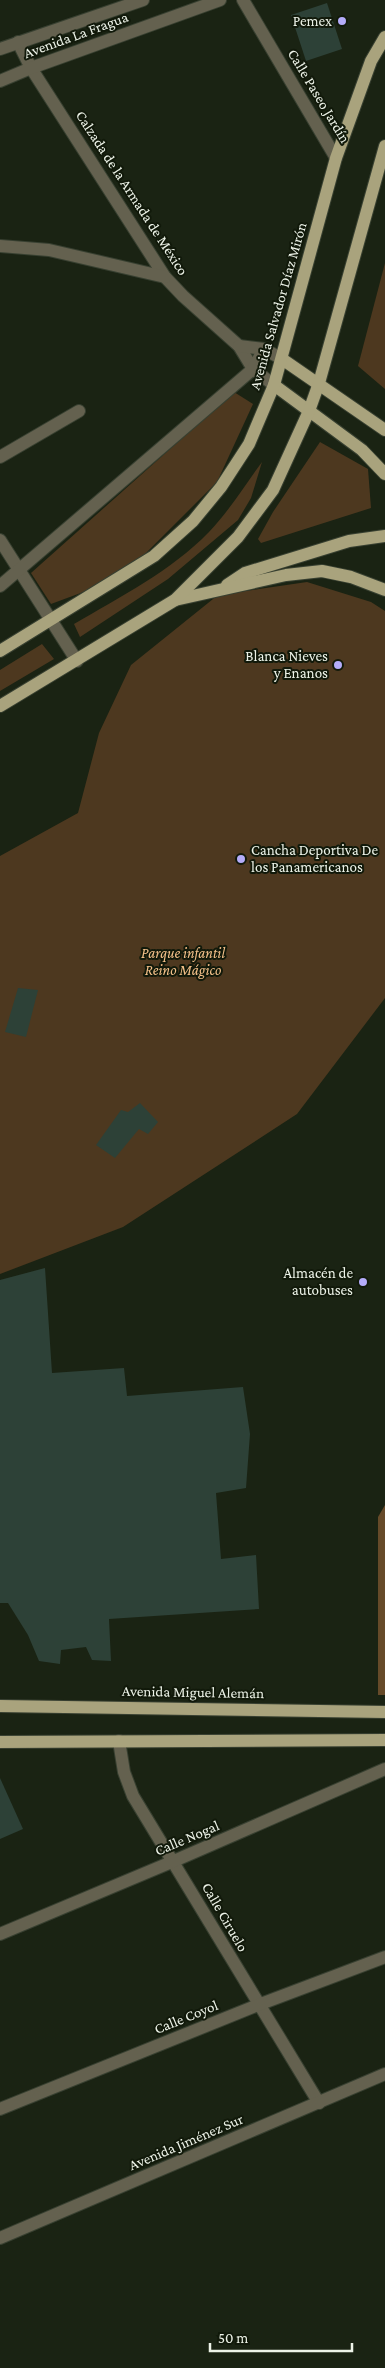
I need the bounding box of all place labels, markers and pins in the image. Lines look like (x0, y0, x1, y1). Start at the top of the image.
place label: Pemex (293, 13, 332, 29)
marker: Pemex (336, 15, 348, 27)
place label: Blanca Nieves y Enanos (245, 648, 328, 682)
marker: Blanca Nieves y Enanos (332, 659, 344, 671)
place label: Cancha Deportiva De los Panamericanos (251, 842, 378, 875)
marker: Cancha Deportiva De los Panamericanos (235, 853, 247, 865)
place label: Almacén de autobuses (283, 1265, 353, 1298)
marker: Almacén de autobuses (357, 1276, 369, 1288)

